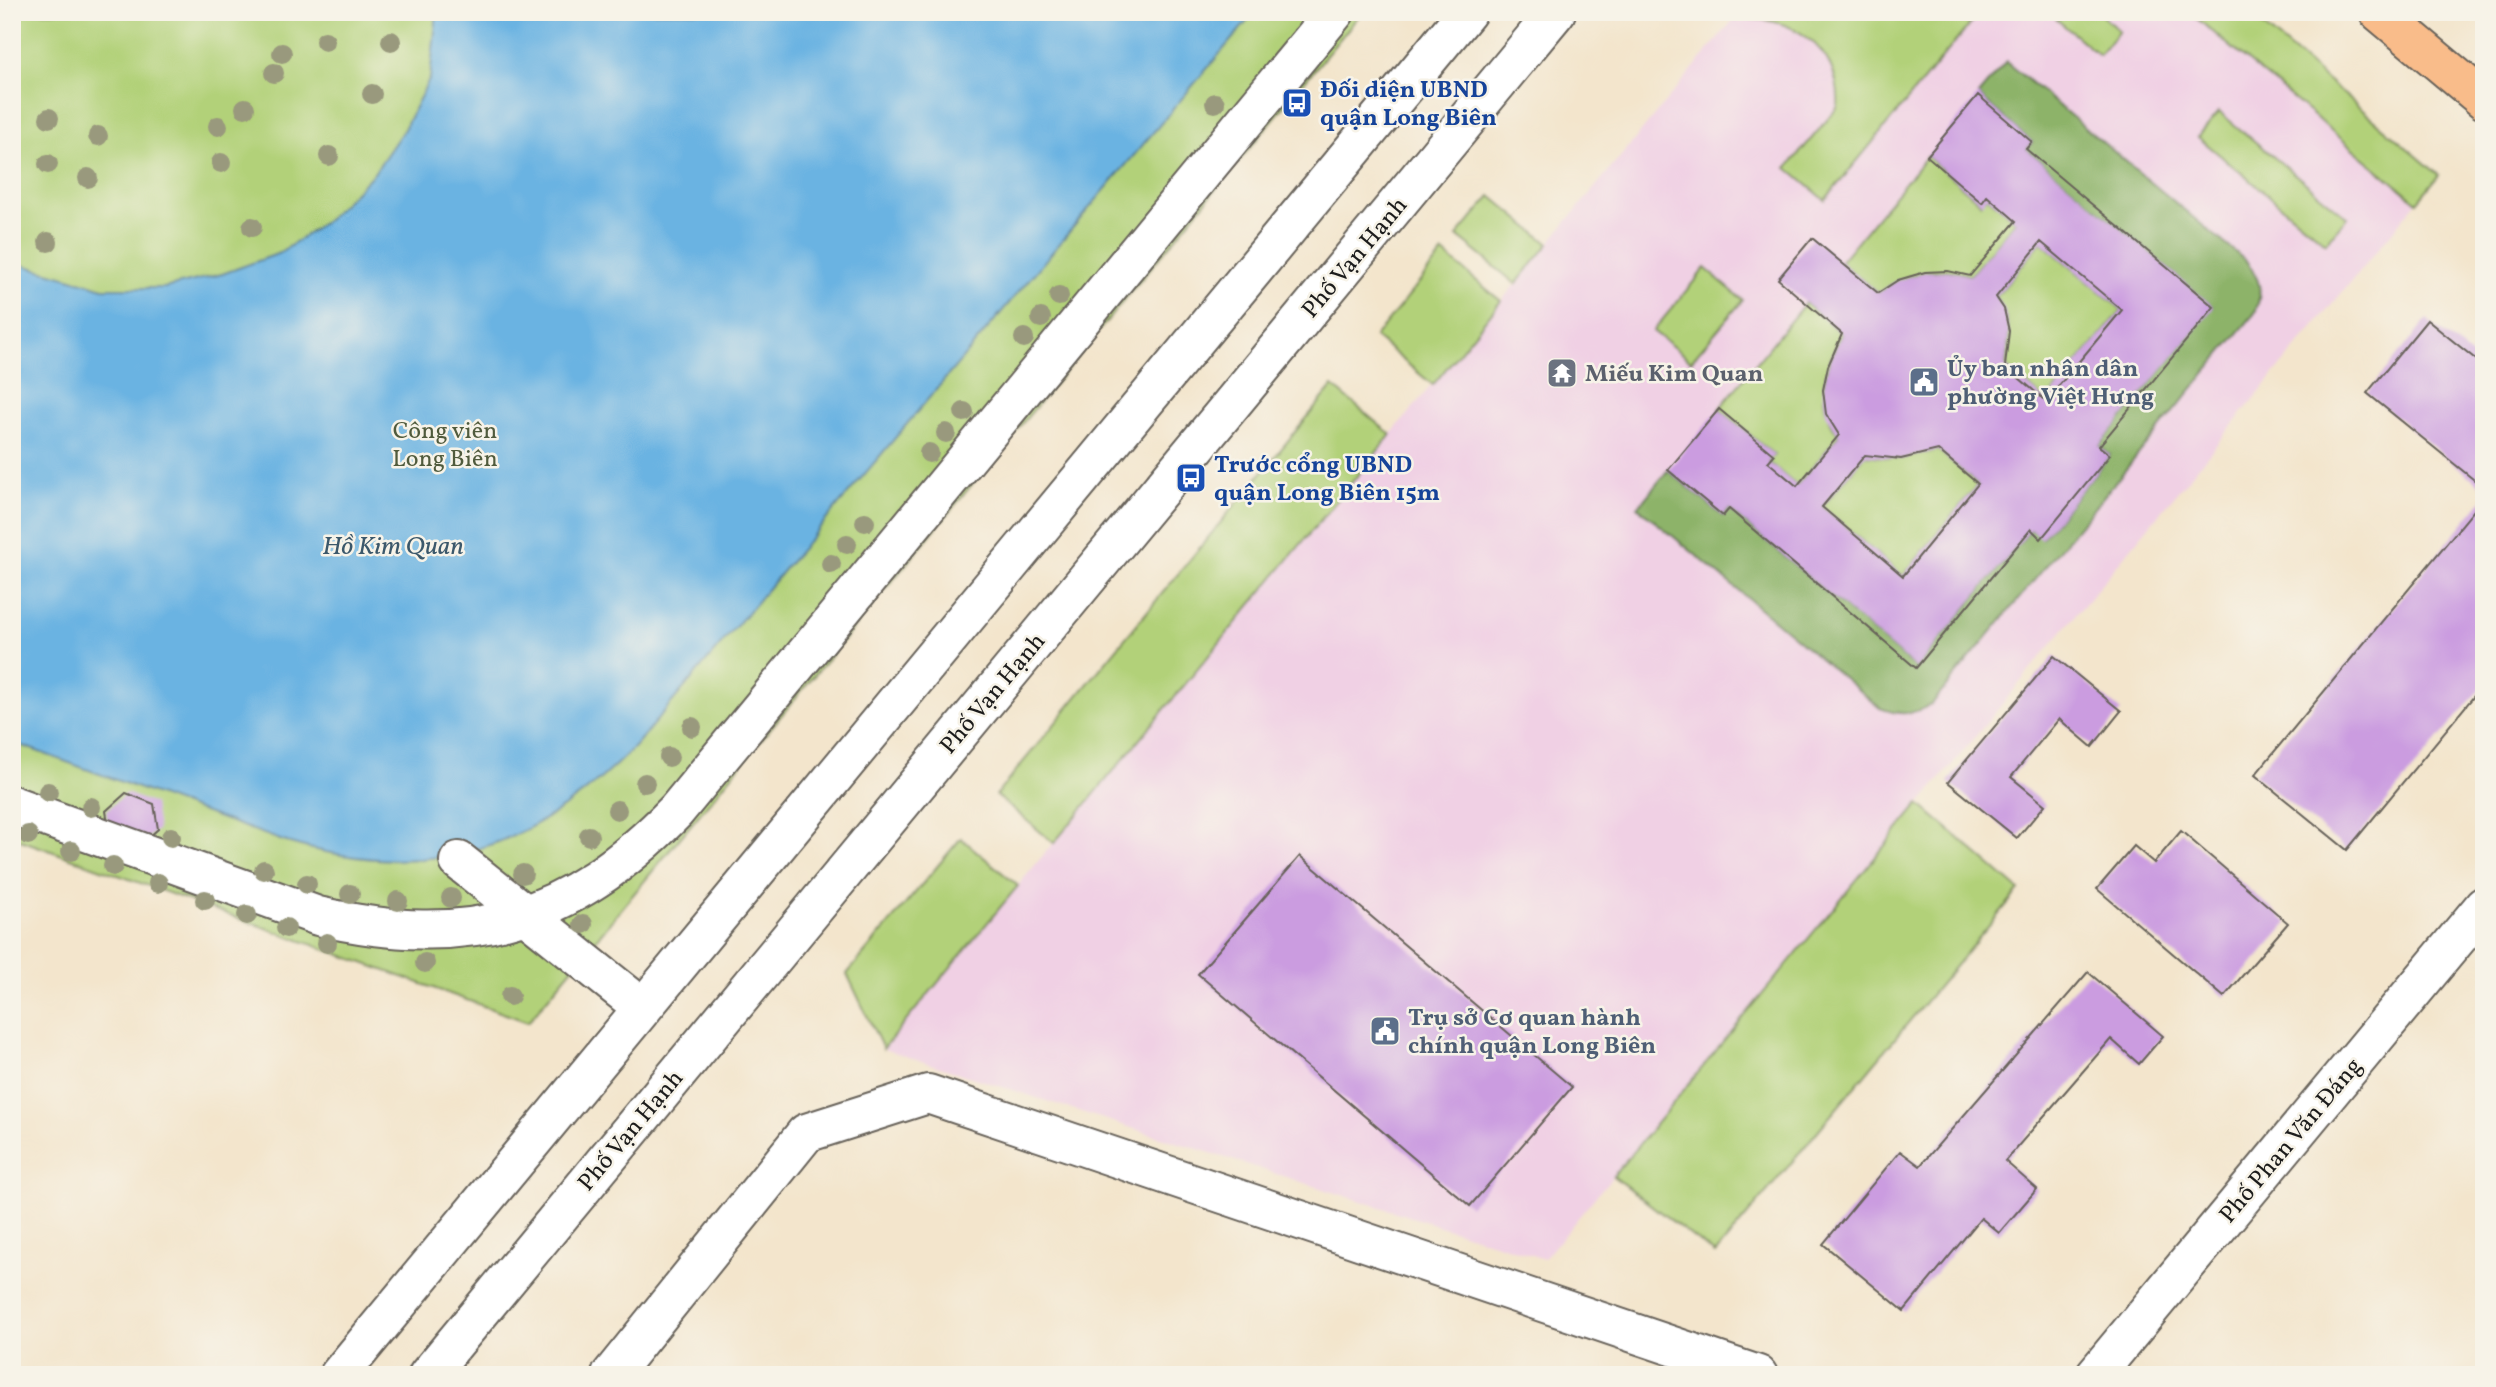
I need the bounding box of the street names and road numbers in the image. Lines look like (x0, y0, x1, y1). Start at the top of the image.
street label: Phố Vạn Hạnh (1295, 190, 1416, 326)
street label: Phố Vạn Hạnh (933, 626, 1054, 762)
street label: Phố Phan Văn Đáng (2212, 1051, 2371, 1231)
street label: Phố Vạn Hạnh (571, 1063, 692, 1199)

